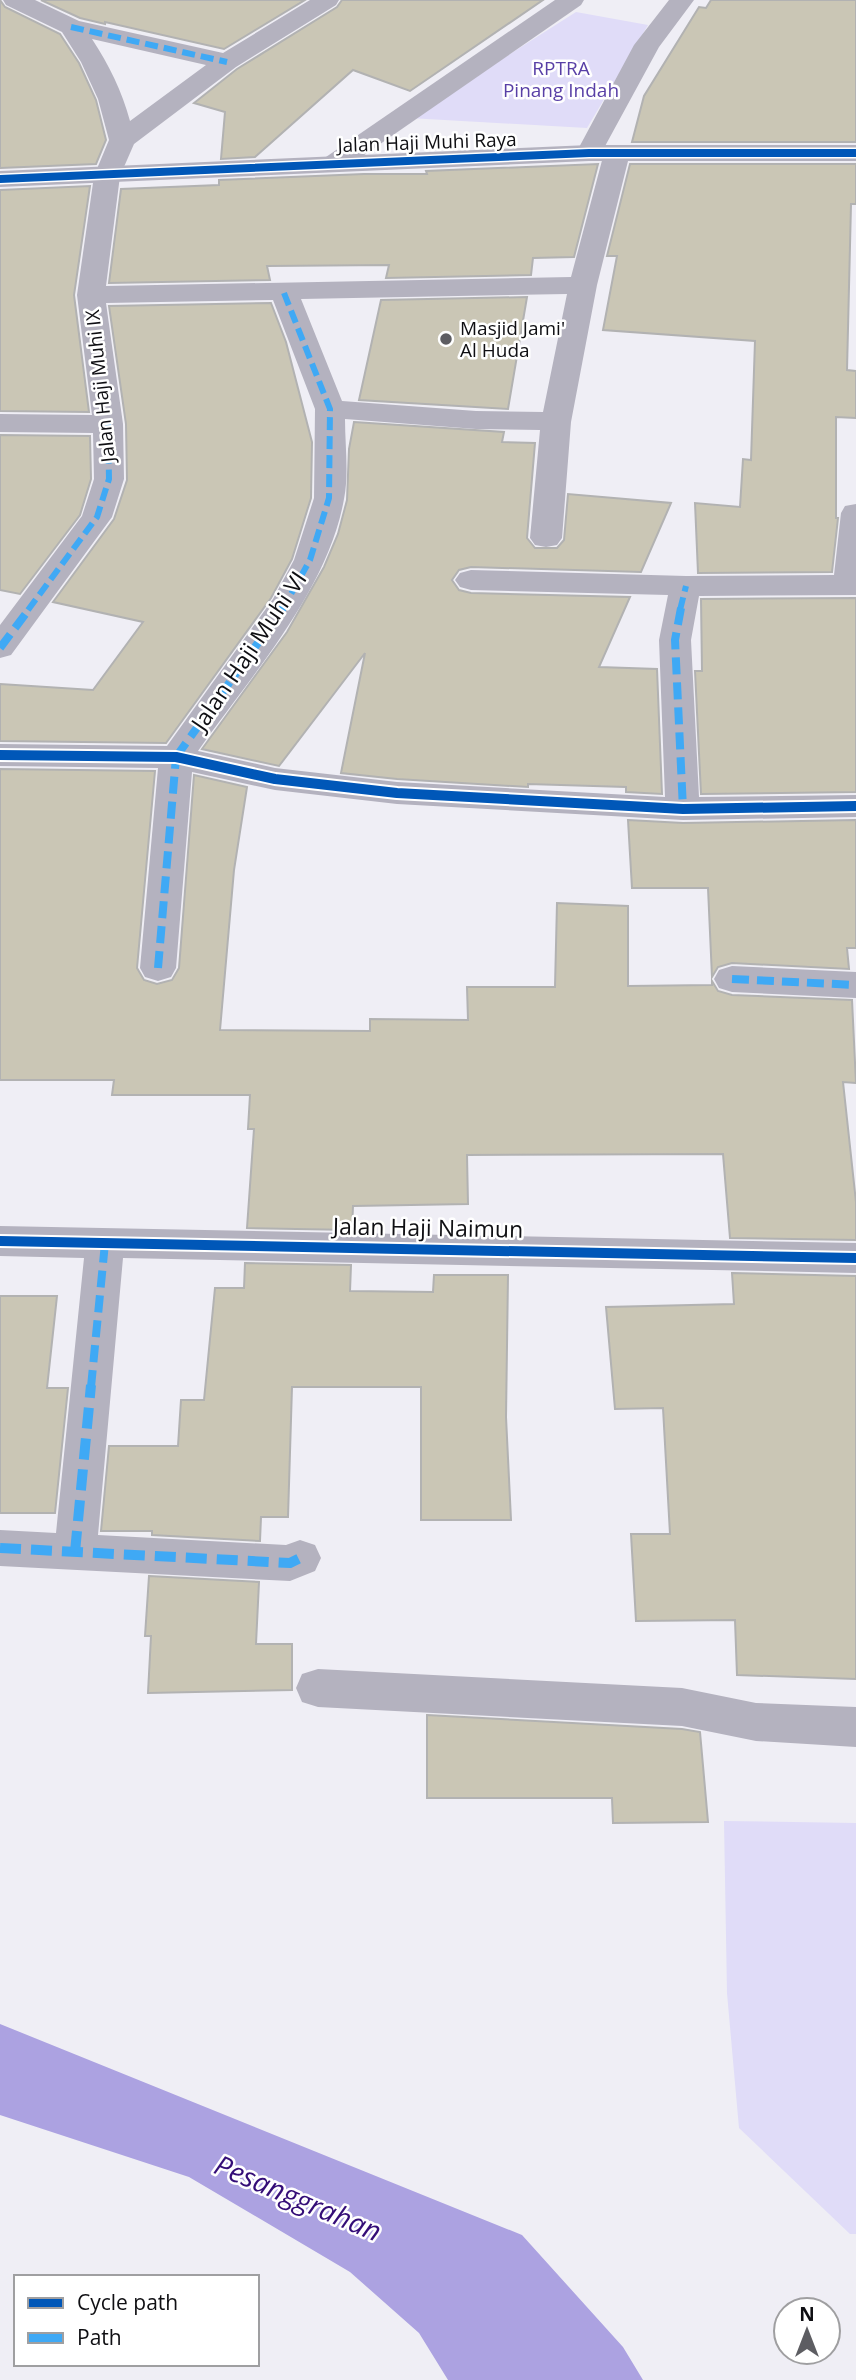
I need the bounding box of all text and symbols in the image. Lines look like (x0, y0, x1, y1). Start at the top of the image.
park label: RPTRA Pinang Indah (503, 55, 619, 103)
street label: Jalan Haji Muhi Raya (335, 126, 517, 158)
street label: Jalan Haji Muhi IX (79, 308, 121, 465)
place label: Masjid Jami' Al Huda (460, 315, 565, 363)
marker: Masjid Jami' Al Huda (438, 331, 454, 347)
street label: Jalan Haji Muhi VI (182, 564, 313, 738)
street label: Jalan Haji Naimun (331, 1209, 523, 1245)
water label: Pesanggrahan (209, 2145, 388, 2249)
legend (14, 2275, 259, 2366)
text: Cycle path (77, 2288, 178, 2316)
north arrow (772, 2296, 842, 2366)
text: N (799, 2301, 815, 2327)
text: Path (77, 2323, 122, 2351)

